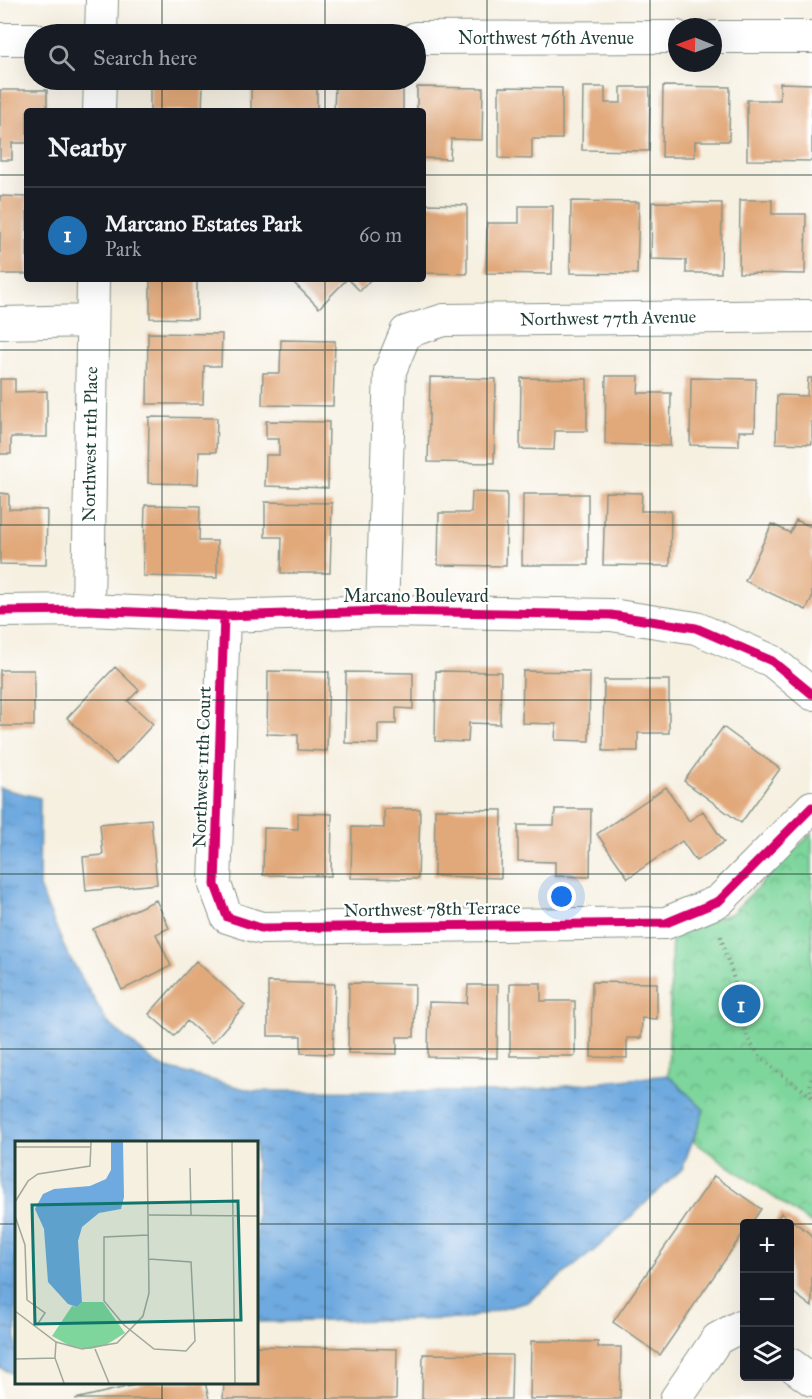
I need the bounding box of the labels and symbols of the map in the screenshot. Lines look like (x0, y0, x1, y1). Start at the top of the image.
north arrow (668, 18, 722, 72)
street label: Northwest 76th Avenue (458, 27, 634, 49)
street label: Northwest 77th Avenue (520, 305, 696, 331)
street label: Northwest 11th Place (78, 366, 102, 522)
street label: Marcano Boulevard (343, 585, 489, 607)
street label: Northwest 11th Court (188, 685, 216, 848)
your location (547, 882, 576, 911)
street label: Northwest 78th Terrace (343, 896, 521, 922)
pin: 1 (722, 982, 760, 1026)
inset map (15, 1141, 258, 1384)

